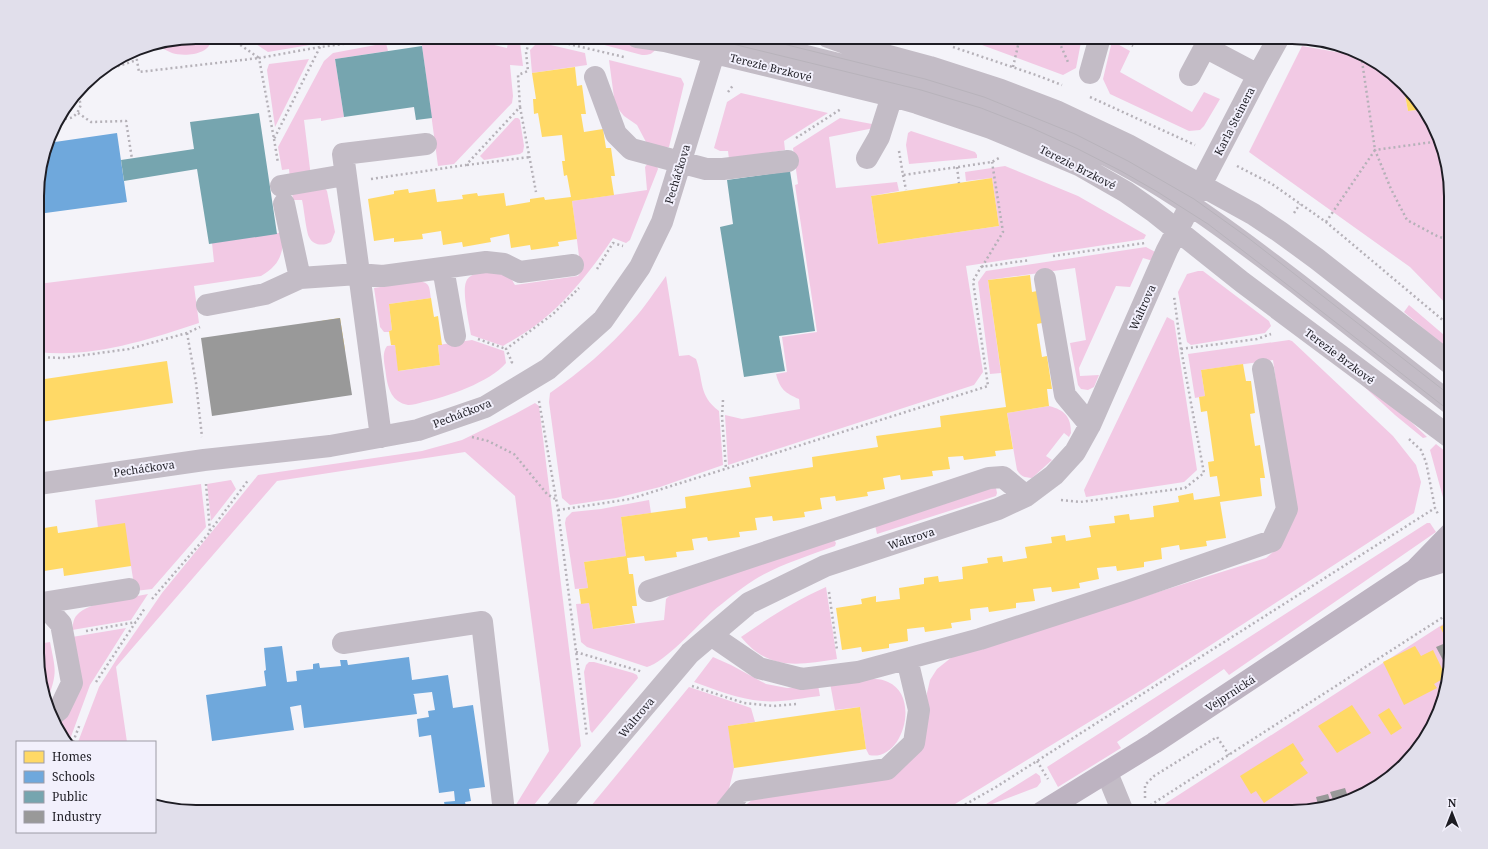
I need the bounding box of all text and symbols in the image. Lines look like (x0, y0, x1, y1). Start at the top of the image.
street label: Terezie Brzkové (729, 50, 814, 84)
street label: Karla Steinera (1210, 84, 1258, 158)
street label: Terezie Brzkové (1037, 141, 1119, 193)
street label: Pecháčkova (661, 142, 693, 206)
street label: Waltrova (1125, 282, 1159, 332)
street label: Terezie Brzkové (1302, 325, 1378, 387)
street label: Pecháčkova (431, 395, 493, 431)
street label: Pecháčkova (112, 456, 176, 480)
street label: Waltrova (886, 523, 936, 553)
street label: Vejprnická (1202, 671, 1258, 715)
street label: Waltrova (615, 694, 657, 740)
legend (16, 741, 156, 833)
text: Homes (52, 748, 92, 765)
text: Schools (52, 768, 95, 785)
text: Public (52, 788, 88, 805)
north arrow (1432, 793, 1472, 833)
text: N (1448, 795, 1457, 810)
text: Industry (52, 808, 101, 825)

